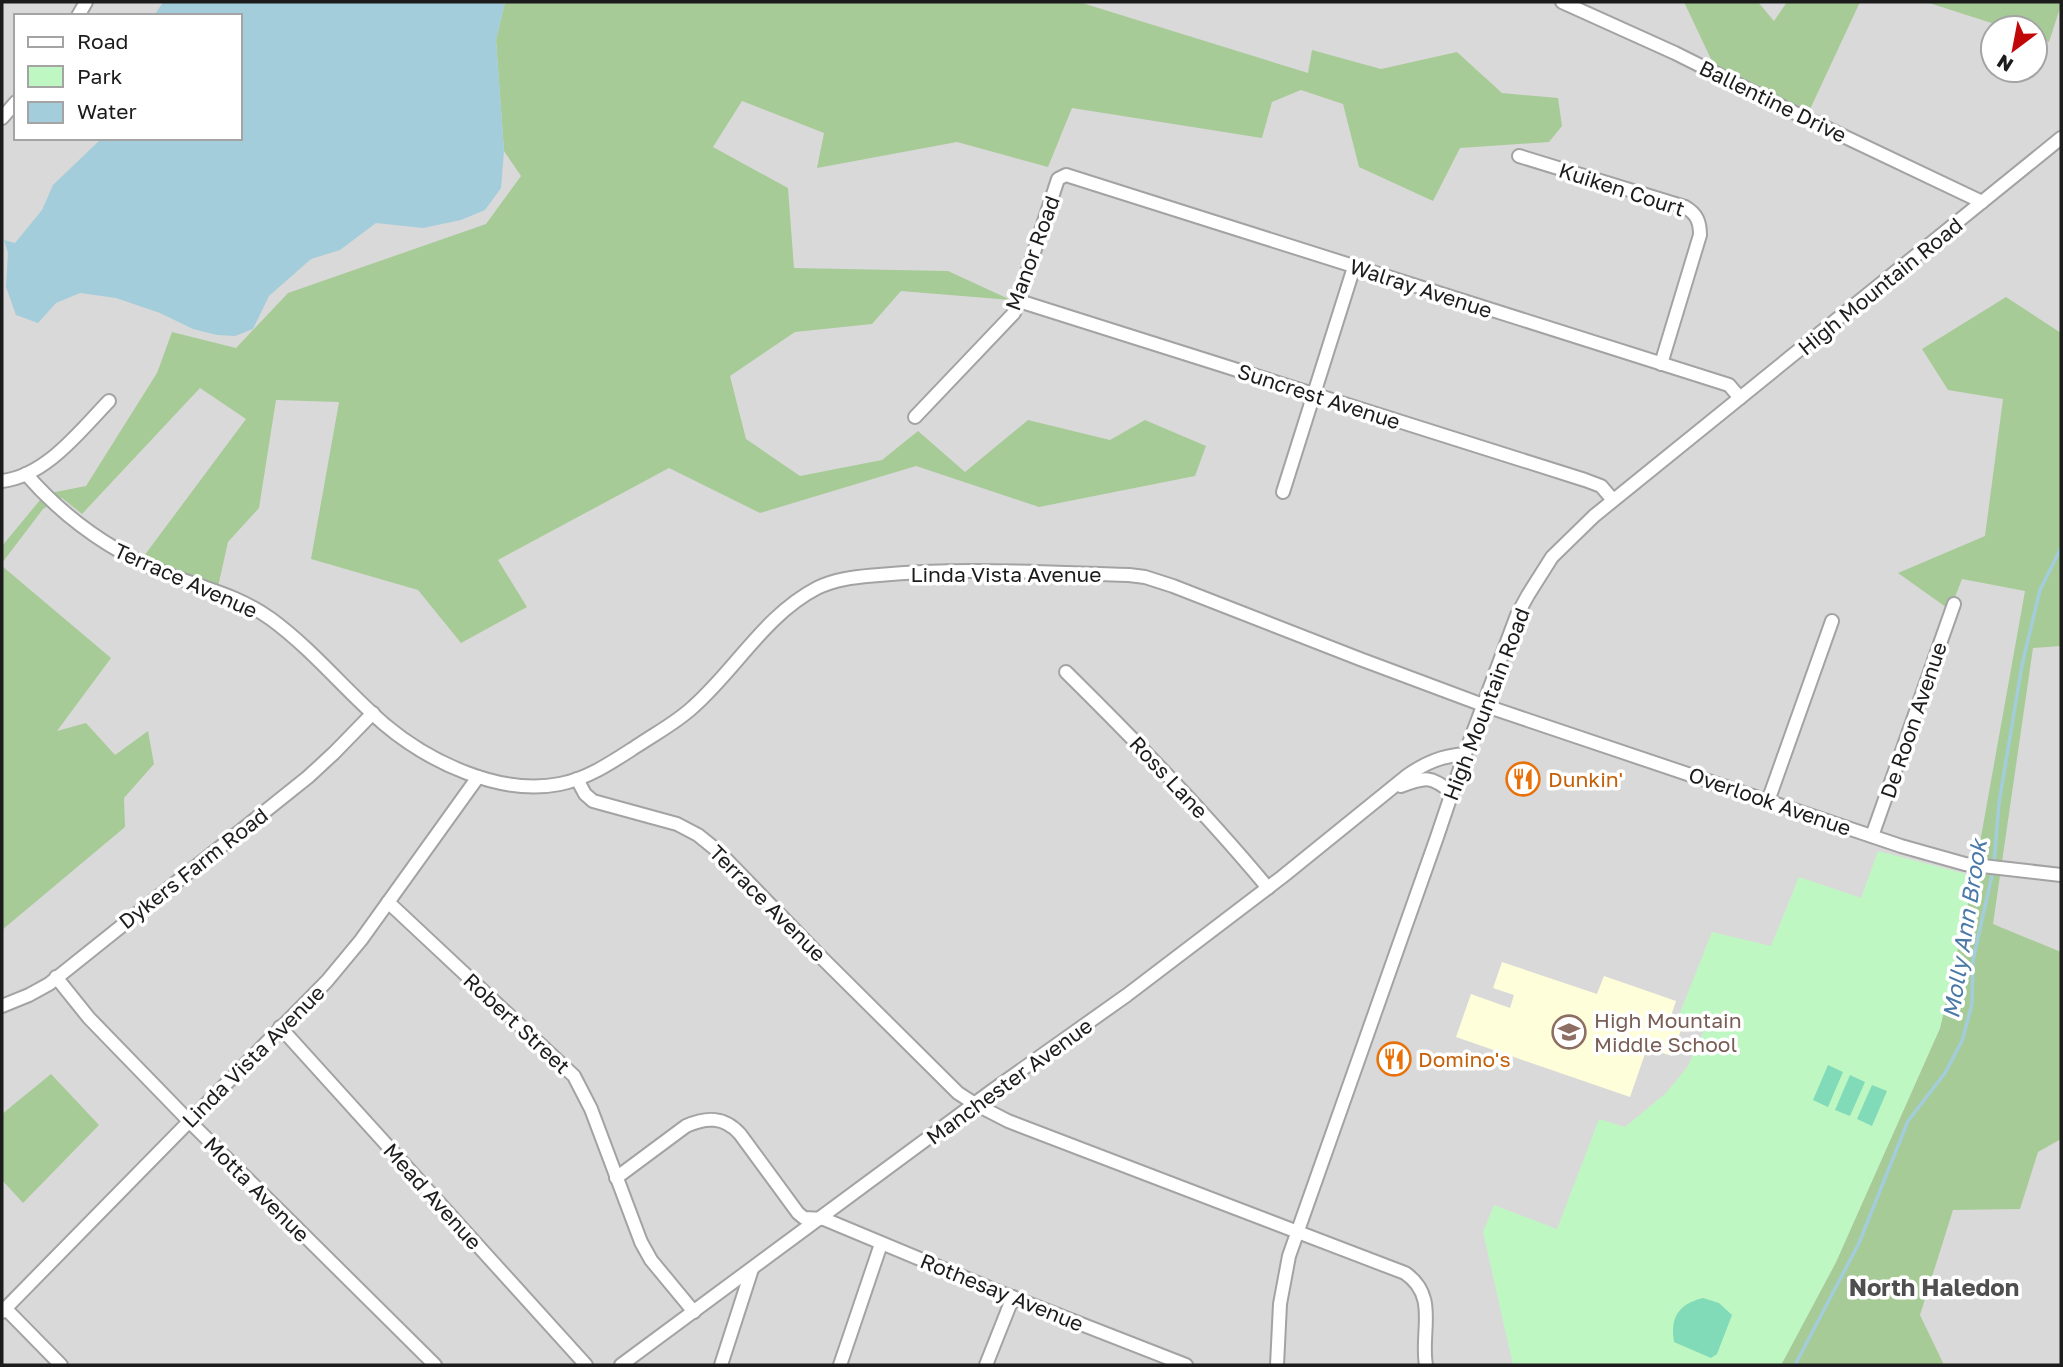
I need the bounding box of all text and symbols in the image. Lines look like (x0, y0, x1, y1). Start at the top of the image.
legend (14, 14, 242, 140)
north arrow (1979, 14, 2049, 84)
text: Road (77, 28, 128, 54)
text: N (1993, 50, 2017, 77)
street label: Ballentine Drive (1695, 54, 1851, 148)
text: Park (77, 63, 123, 89)
text: Water (77, 98, 137, 124)
street label: Kuiken Court (1556, 156, 1688, 222)
street label: Manor Road (999, 192, 1065, 314)
street label: High Mountain Road (1792, 212, 1968, 360)
street label: Walray Avenue (1346, 253, 1496, 323)
street label: Suncrest Avenue (1234, 357, 1404, 435)
street label: Terrace Avenue (110, 537, 262, 623)
street label: Linda Vista Avenue (910, 561, 1102, 587)
street label: High Mountain Road (1437, 604, 1535, 804)
street label: De Roon Avenue (1874, 638, 1952, 802)
street label: Ross Lane (1124, 730, 1214, 824)
restaurant icon: Dunkin' (1504, 760, 1542, 798)
street label: Overlook Avenue (1685, 761, 1855, 841)
place label: Dunkin' (1548, 766, 1623, 792)
street label: Dykers Farm Road (113, 802, 273, 934)
water label: Molly Ann Brook (1936, 836, 1992, 1020)
street label: Terrace Avenue (704, 839, 832, 967)
street label: Robert Street (458, 967, 576, 1079)
street label: Linda Vista Avenue (176, 979, 330, 1133)
place label: High Mountain Middle School (1594, 1007, 1742, 1057)
street label: Manchester Avenue (921, 1012, 1097, 1150)
school or university icon: High Mountain Middle School (1550, 1013, 1588, 1051)
restaurant icon: Domino's (1375, 1040, 1413, 1078)
place label: Domino's (1418, 1046, 1511, 1072)
street label: Motta Avenue (199, 1131, 315, 1247)
street label: Mead Avenue (378, 1137, 488, 1255)
street label: Rothesay Avenue (917, 1247, 1087, 1337)
district label: North Haledon (1849, 1272, 2019, 1301)

